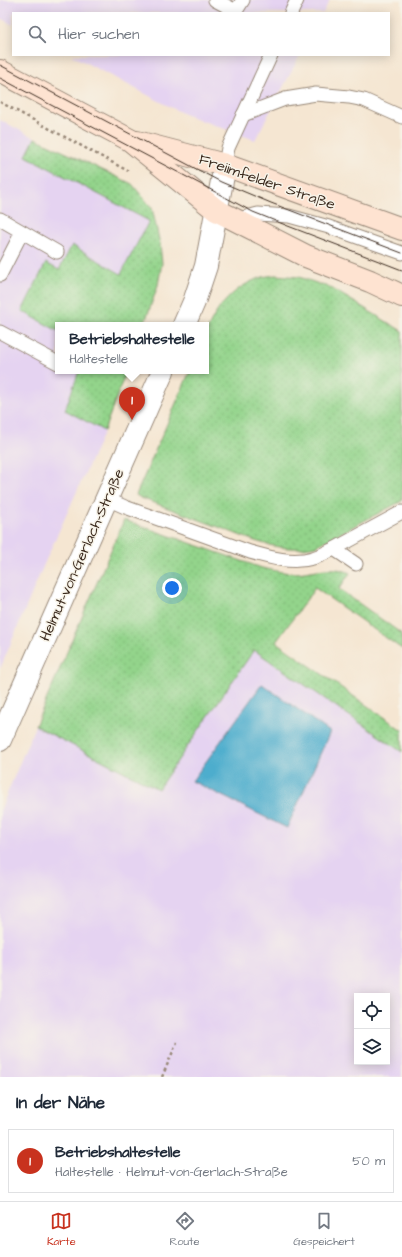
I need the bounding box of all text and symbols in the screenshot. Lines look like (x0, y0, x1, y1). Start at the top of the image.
search box (12, 12, 390, 56)
icon: search (26, 23, 48, 45)
text: Hier suchen (58, 24, 139, 45)
street label: Freiimfelder Straße (196, 149, 338, 215)
popup (55, 322, 209, 374)
text: Betriebshaltestelle (69, 329, 195, 350)
text: Haltestelle (69, 350, 128, 368)
pin: 1 (119, 387, 145, 420)
street label: Helmut-von-Gerlach-Straße (34, 465, 130, 645)
your location (162, 578, 182, 598)
map controls (354, 993, 390, 1065)
button: locate (354, 993, 390, 1029)
button: layers (354, 1029, 390, 1065)
text: In der Nähe (16, 1091, 105, 1115)
text: Betriebshaltestelle (55, 1142, 181, 1163)
text: 1 (29, 1152, 31, 1170)
text: 50 m (352, 1152, 385, 1170)
text: Haltestelle · Helmut-von-Gerlach-Straße (55, 1163, 288, 1181)
tab: Karte (47, 1210, 76, 1249)
tab: Route (170, 1210, 200, 1249)
tab: Gespeichert (293, 1210, 355, 1249)

